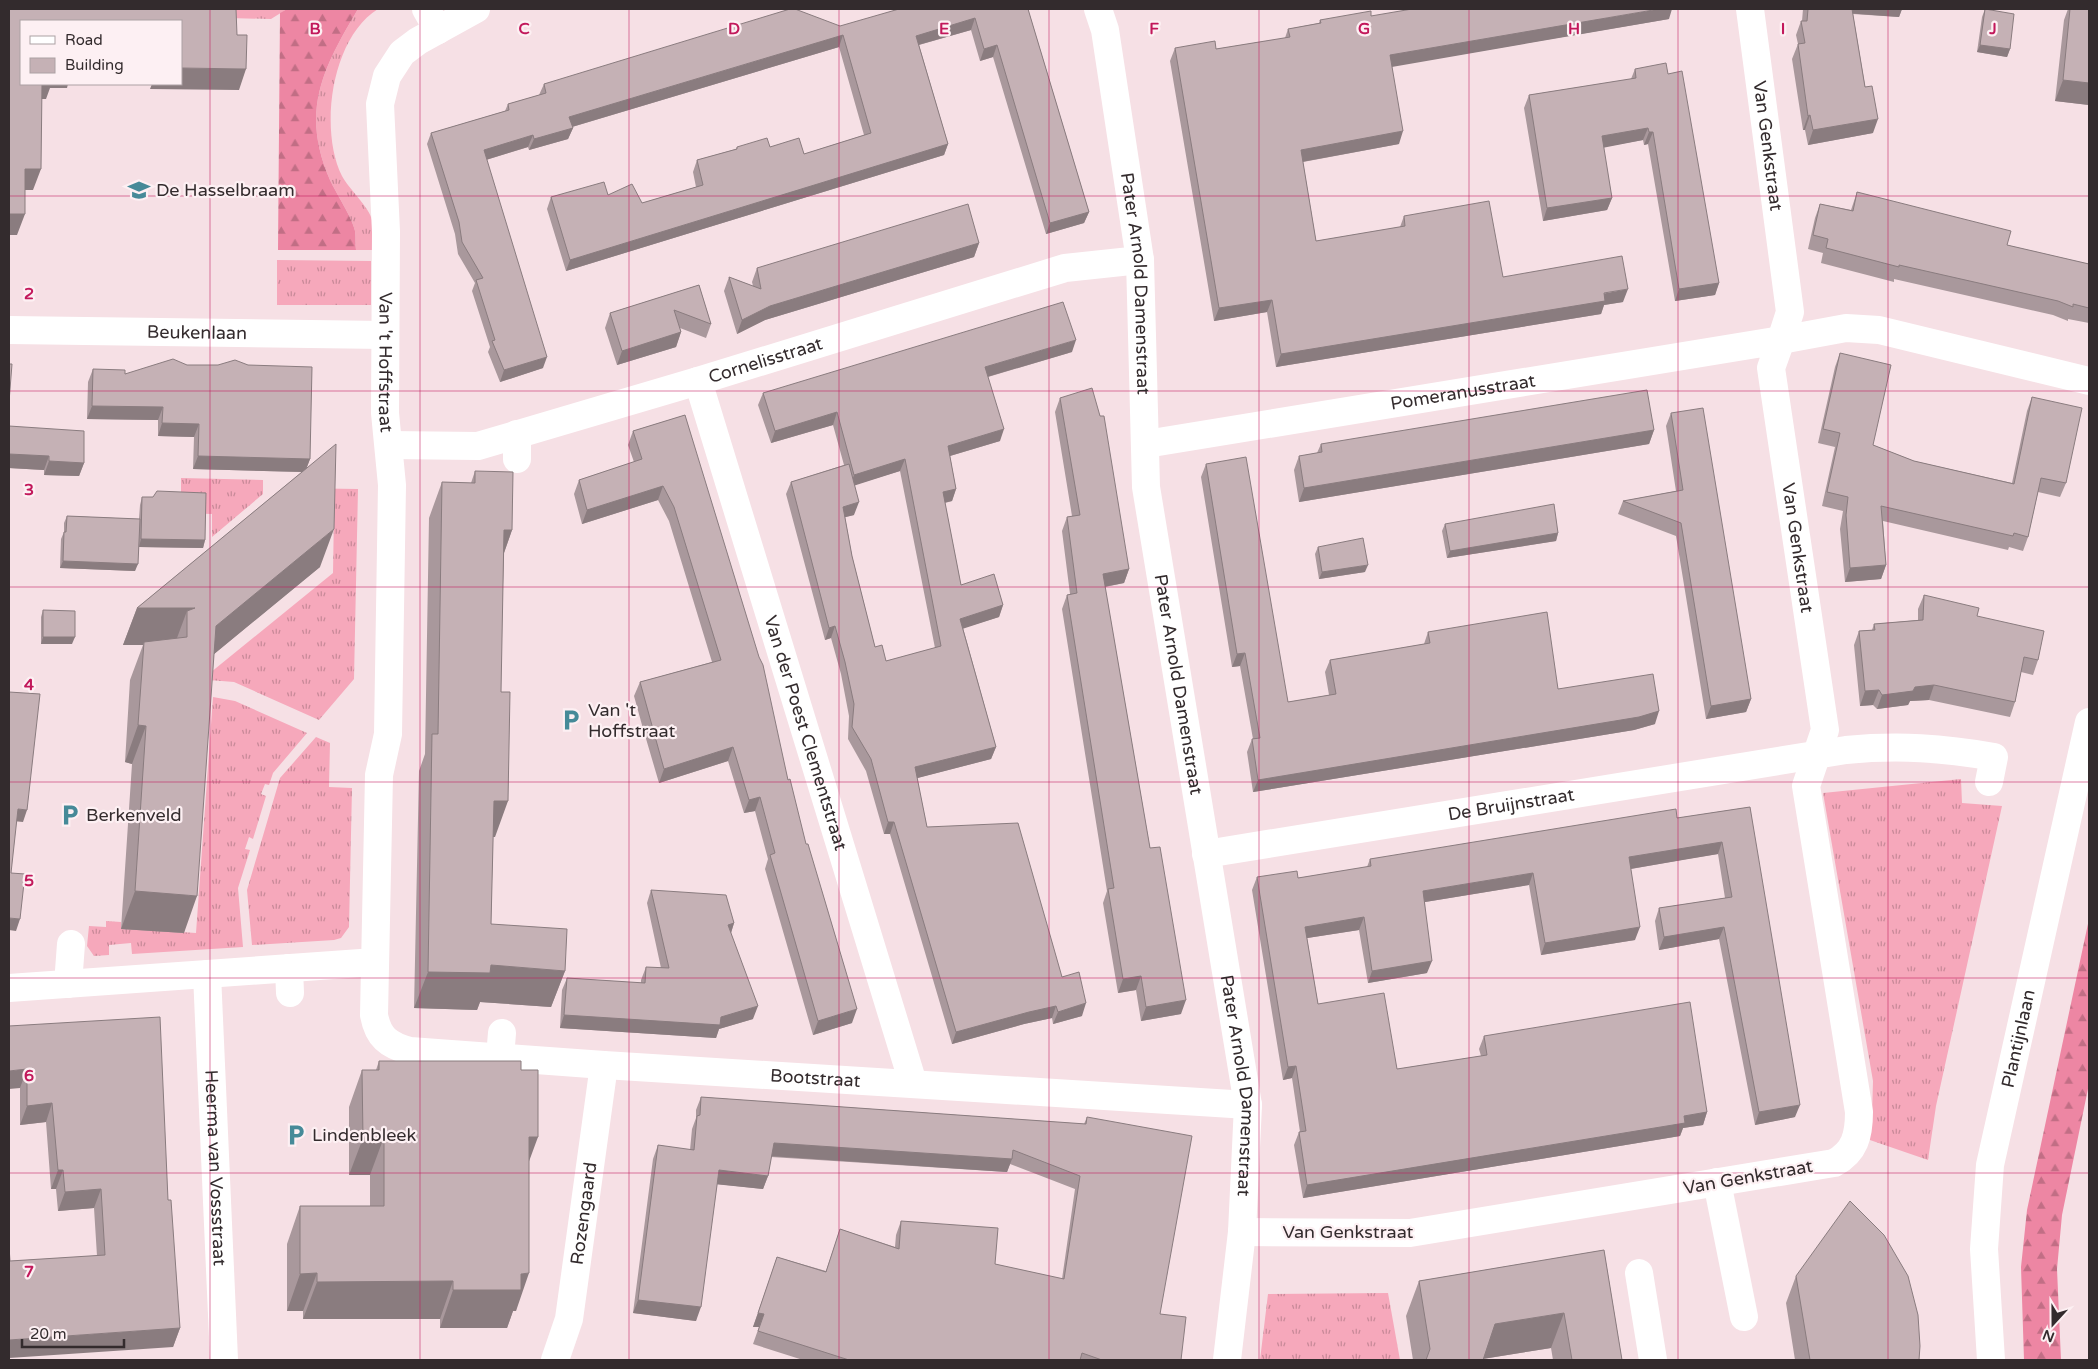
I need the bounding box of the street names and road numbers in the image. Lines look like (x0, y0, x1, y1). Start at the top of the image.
street label: Van Genkstraat (1749, 79, 1788, 212)
street label: Pater Arnold Damenstraat (1116, 171, 1155, 395)
street label: Van 't Hoffstraat (374, 292, 398, 434)
street label: Beukenlaan (147, 321, 247, 344)
street label: Cornelisstraat (706, 332, 825, 388)
street label: Pomeranusstraat (1389, 369, 1537, 415)
street label: Van Genkstraat (1777, 481, 1818, 614)
street label: Pater Arnold Damenstraat (1150, 573, 1208, 796)
street label: Van der Poest Clementstraat (759, 613, 852, 853)
street label: De Bruijnstraat (1446, 783, 1576, 826)
street label: Pater Arnold Damenstraat (1216, 973, 1260, 1197)
street label: Plantijnlaan (1997, 987, 2040, 1090)
street label: Bootstraat (769, 1064, 861, 1092)
street label: Heerma van Vossstraat (200, 1069, 231, 1266)
street label: Van Genkstraat (1682, 1155, 1815, 1199)
street label: Rozengaard (566, 1161, 602, 1266)
street label: Van Genkstraat (1283, 1221, 1414, 1243)

